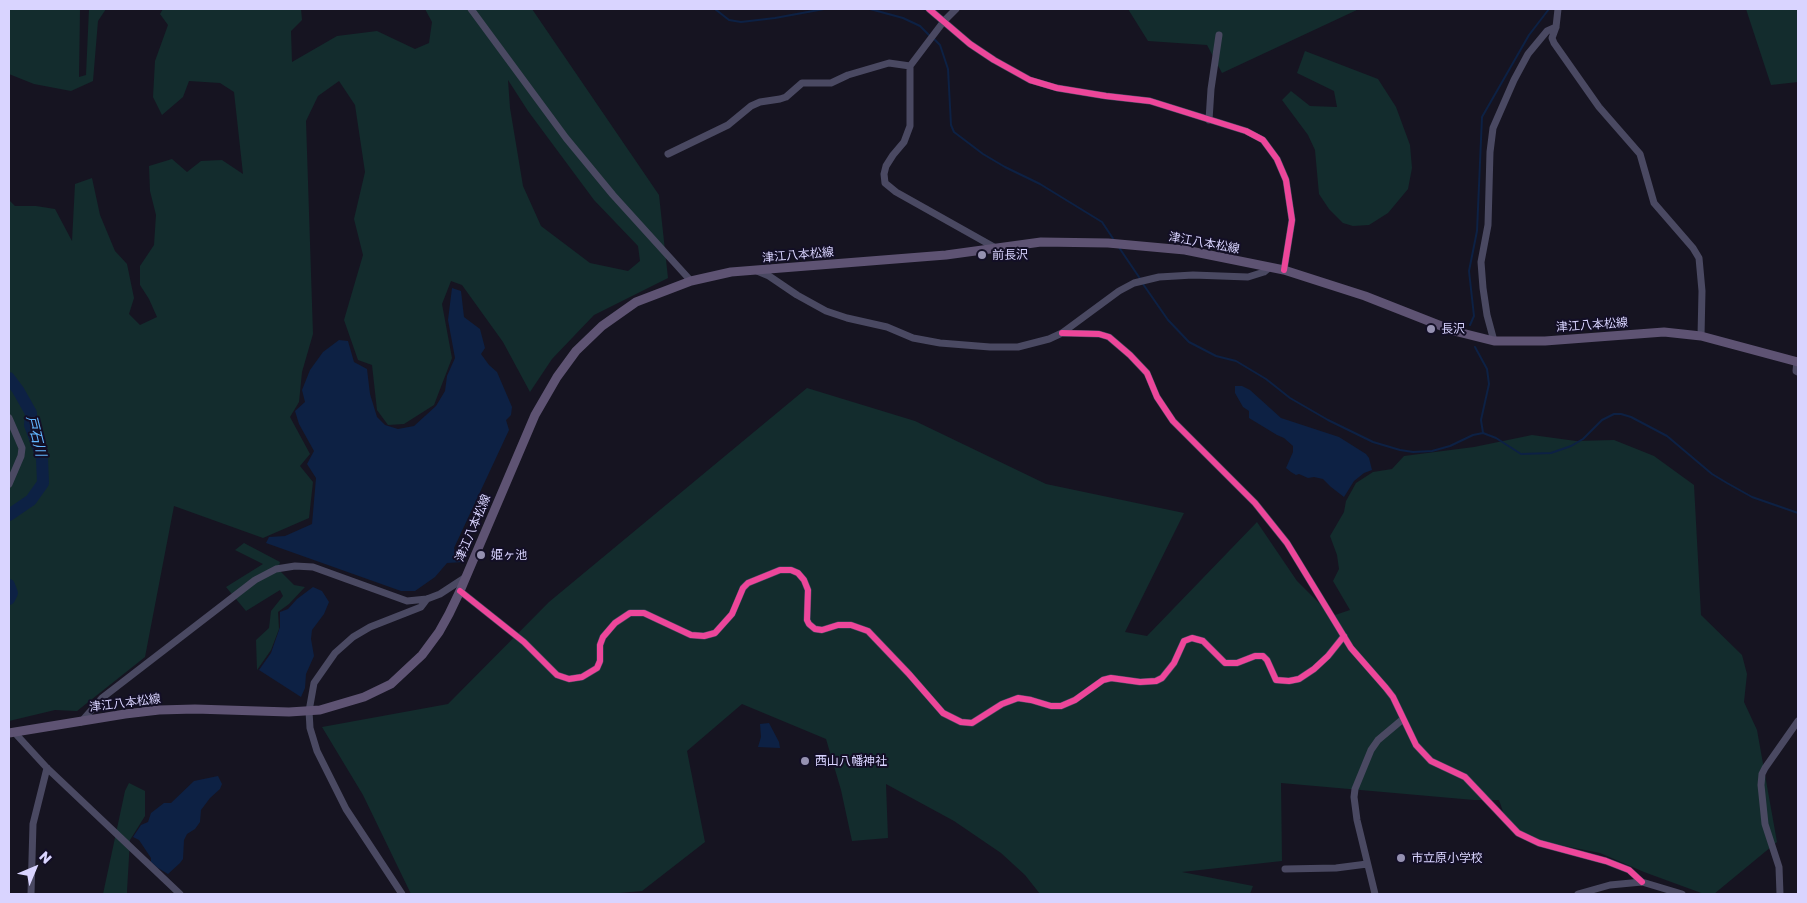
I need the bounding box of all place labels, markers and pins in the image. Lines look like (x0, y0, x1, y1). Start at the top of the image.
place label: 前長沢 (992, 248, 1028, 262)
marker: 前長沢 (976, 249, 988, 261)
place label: 長沢 (1441, 322, 1465, 336)
marker: 長沢 (1425, 323, 1437, 335)
place label: 姫ヶ池 (491, 548, 527, 562)
marker: 姫ヶ池 (475, 549, 487, 561)
place label: 西山八幡神社 (815, 754, 887, 768)
marker: 西山八幡神社 (799, 755, 811, 767)
place label: 市立原小学校 (1411, 851, 1483, 865)
marker: 市立原小学校 (1395, 852, 1407, 864)

